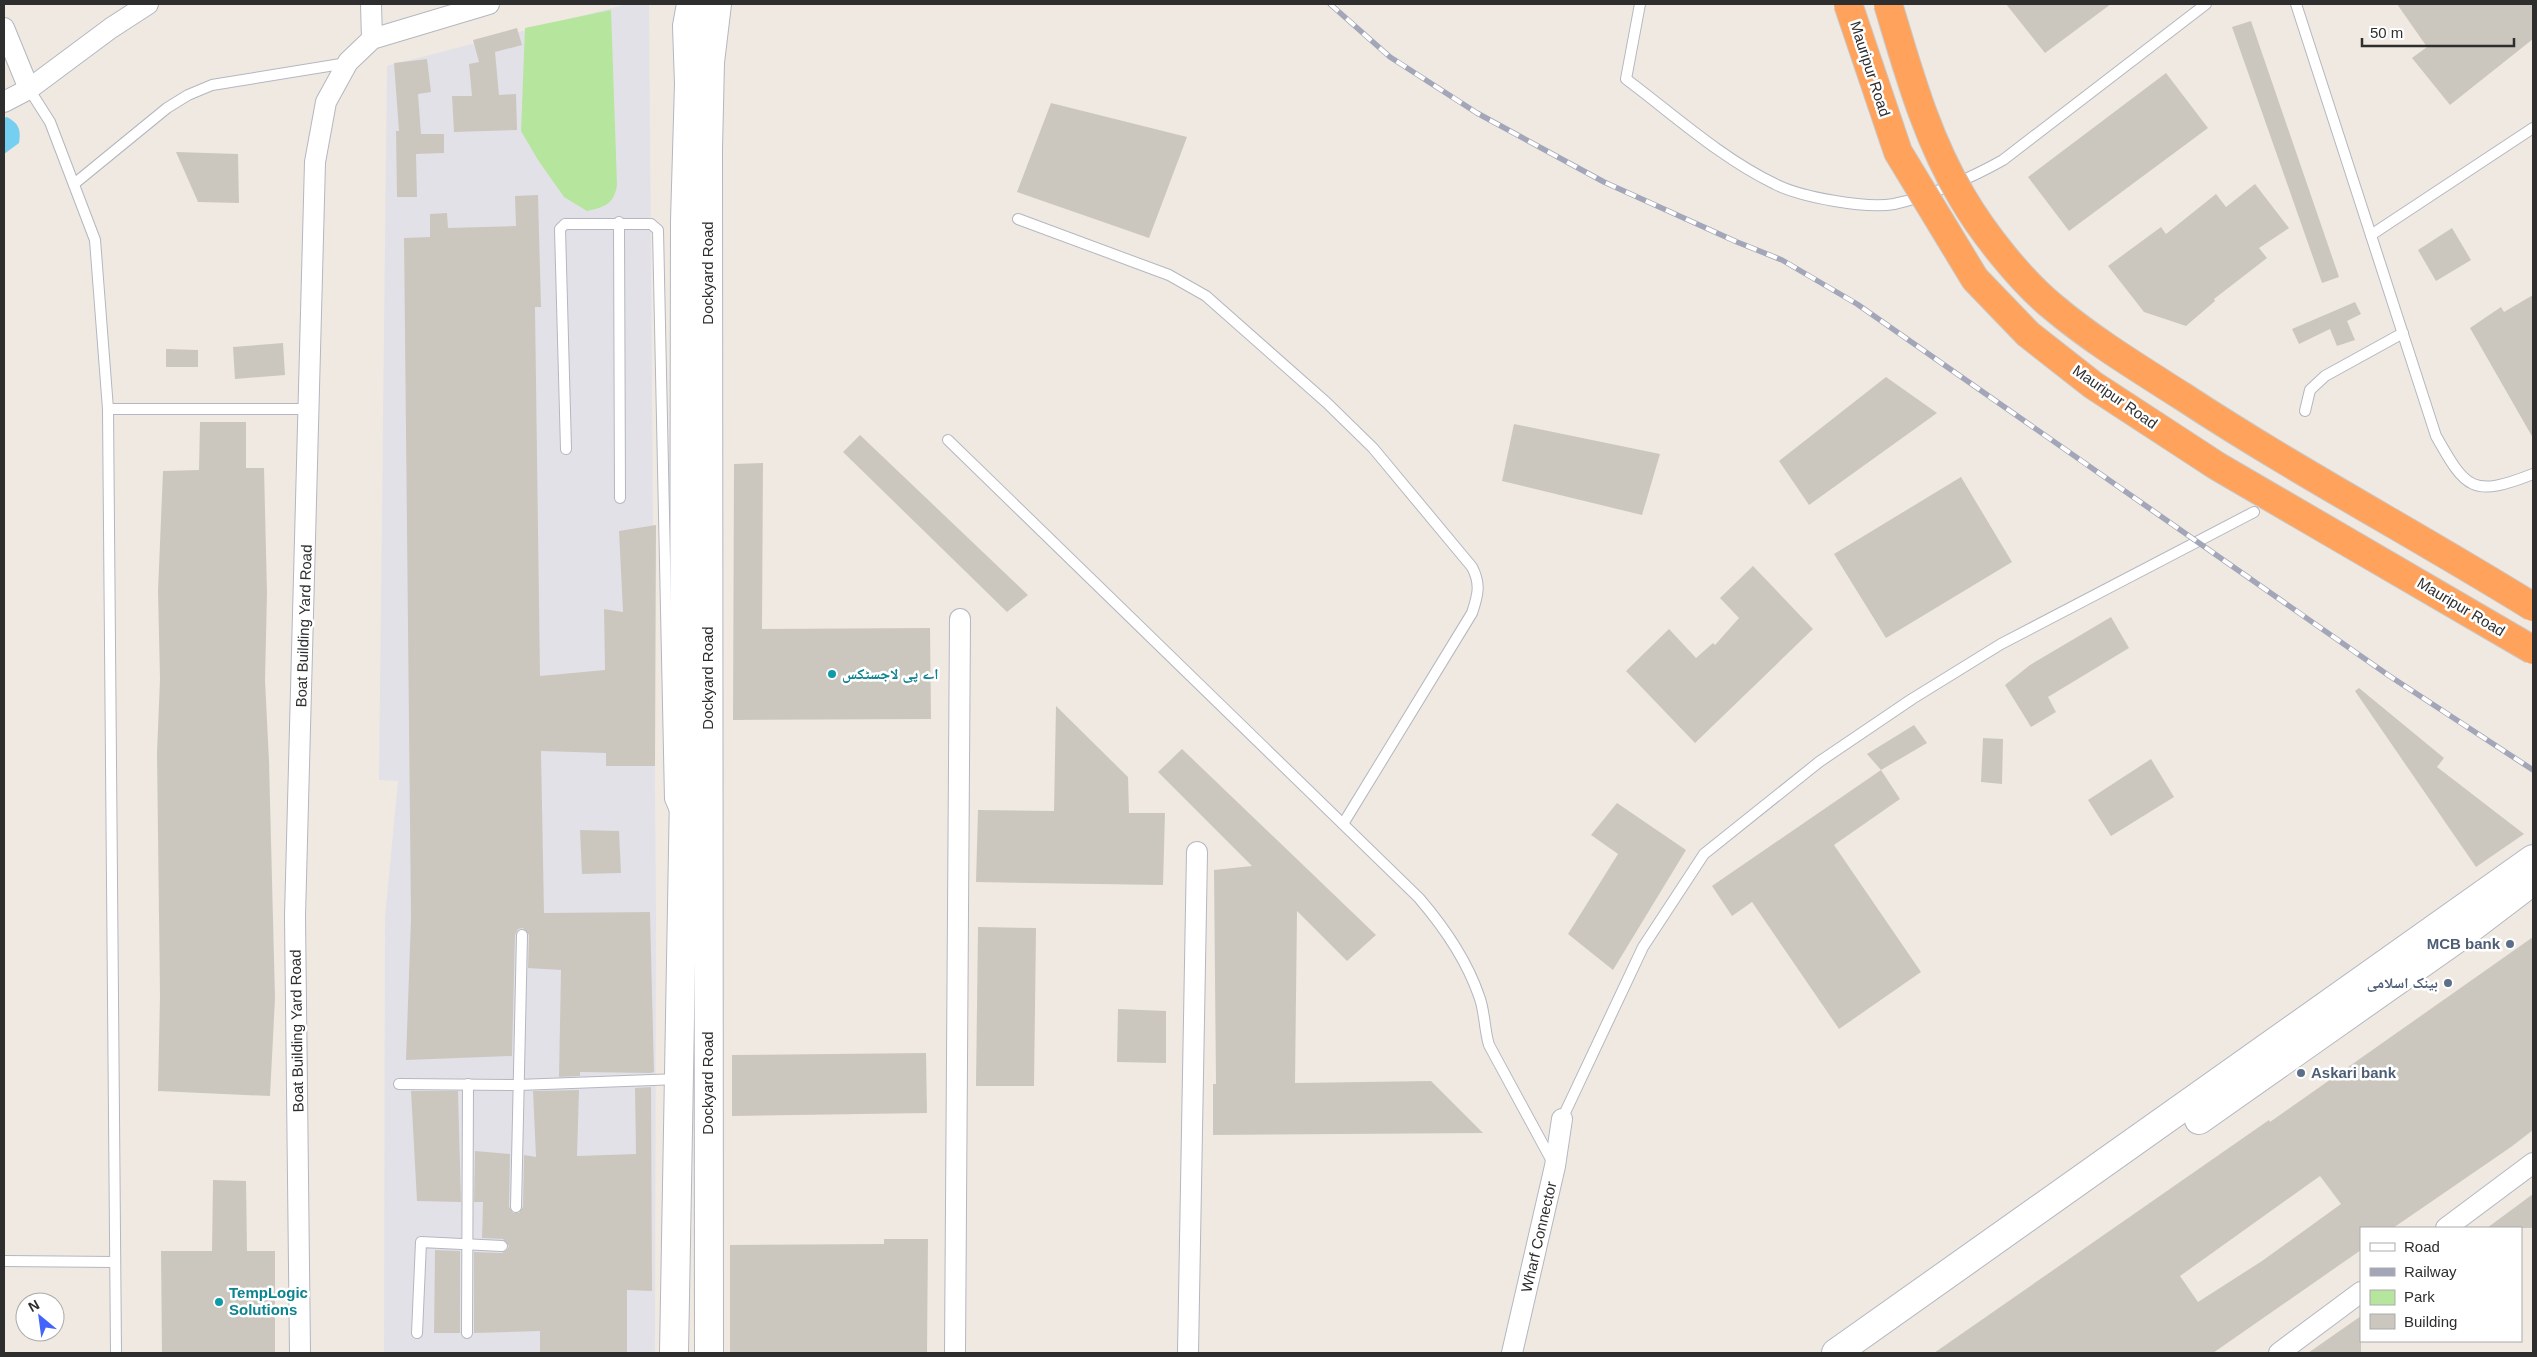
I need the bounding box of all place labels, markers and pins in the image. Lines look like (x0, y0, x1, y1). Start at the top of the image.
place label: اے پی لاجسٹکس (842, 665, 939, 683)
marker: اے پی لاجسٹکس (826, 668, 838, 680)
place label: MCB bank (2427, 935, 2501, 952)
marker: MCB bank (2504, 938, 2516, 950)
place label: بینک اسلامی (2367, 974, 2438, 992)
marker: بینک اسلامی (2442, 977, 2454, 989)
place label: Askari bank (2311, 1064, 2397, 1081)
marker: Askari bank (2295, 1067, 2307, 1079)
place label: TempLogic Solutions (229, 1284, 308, 1318)
marker: TempLogic Solutions (213, 1296, 225, 1308)

